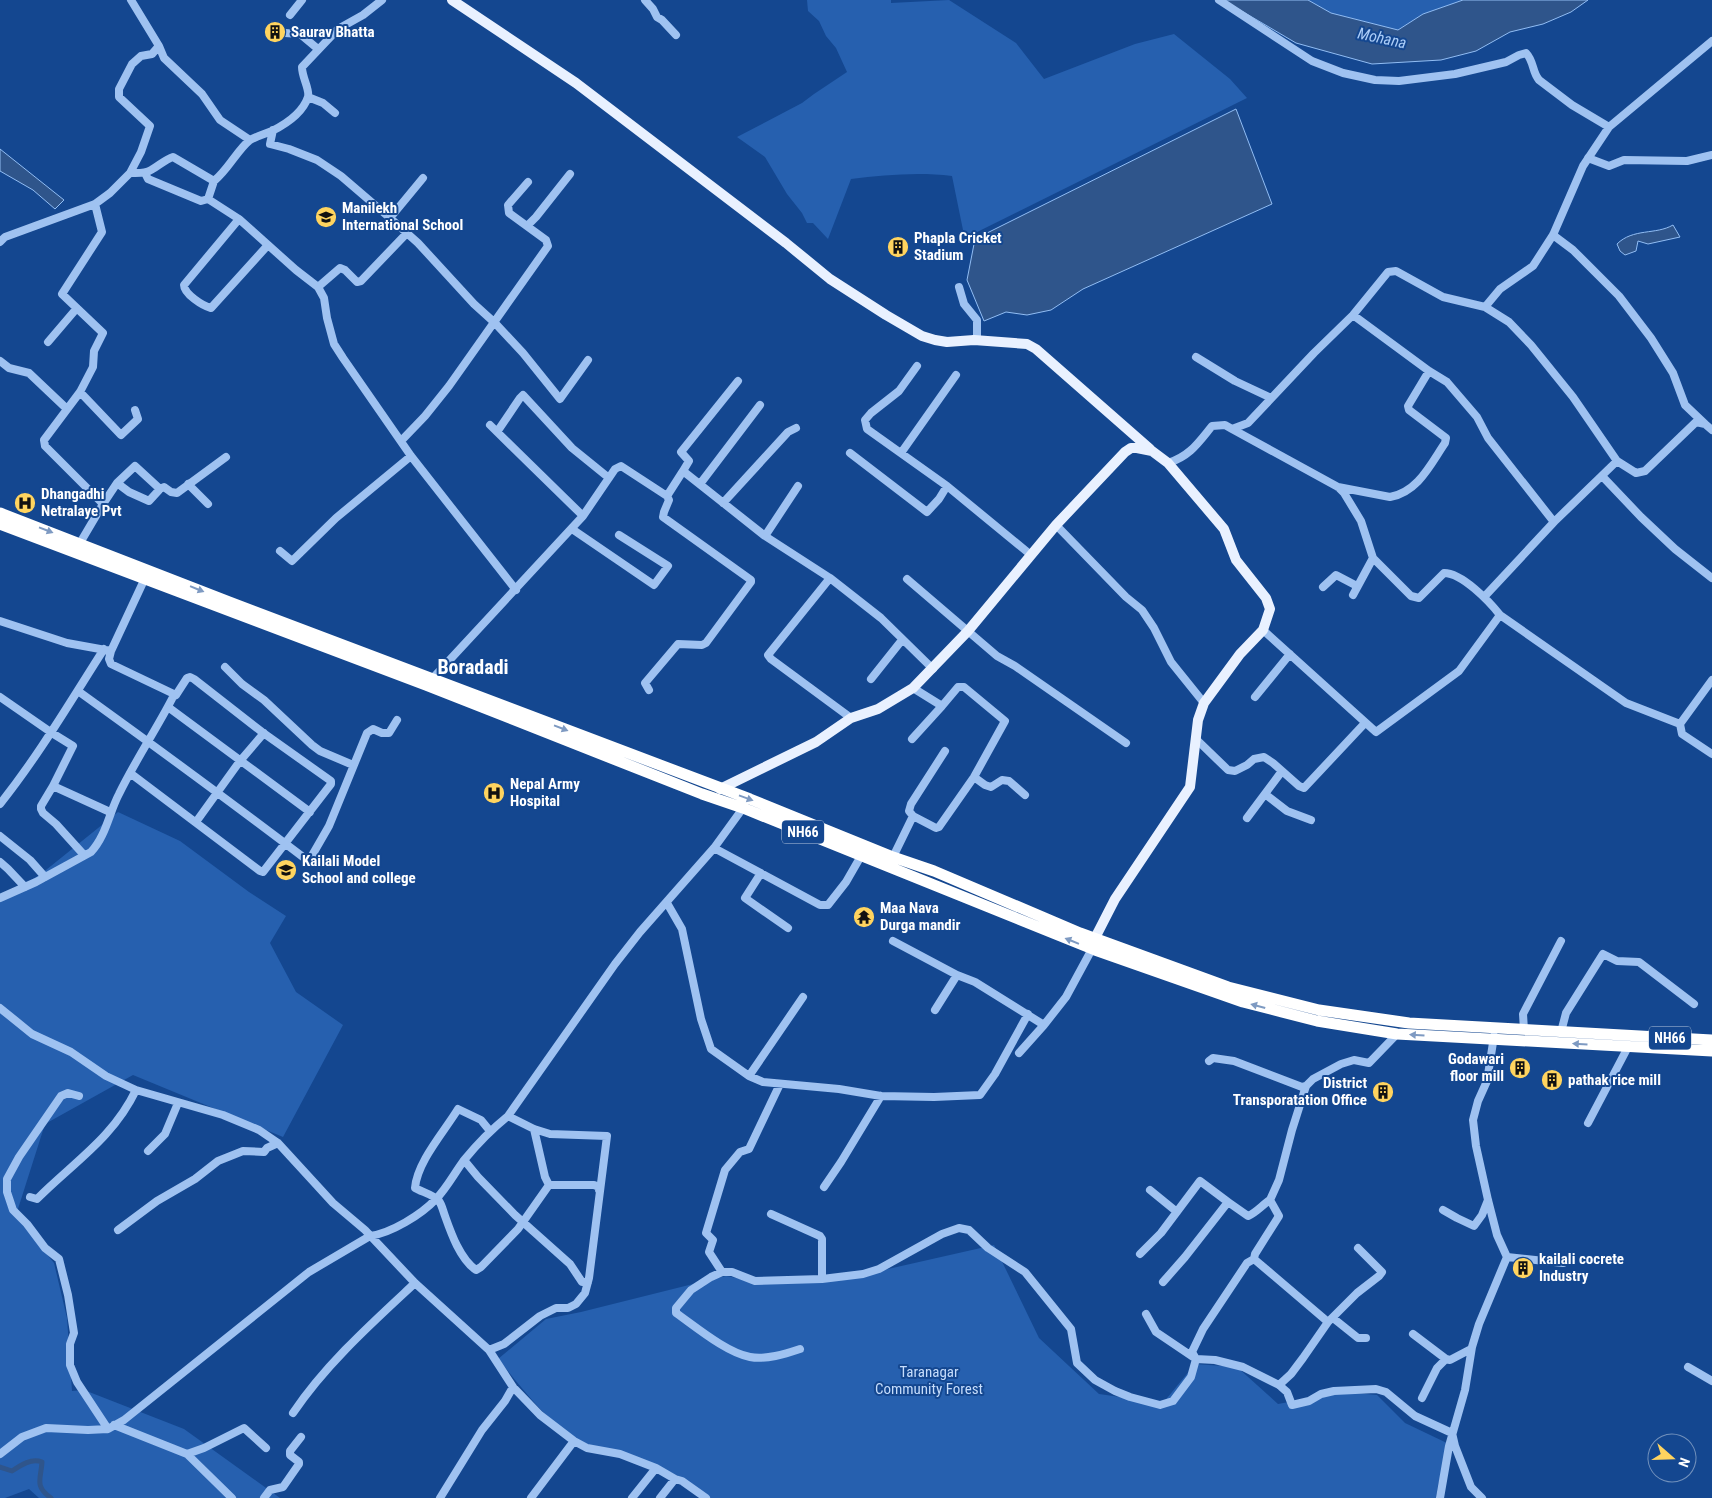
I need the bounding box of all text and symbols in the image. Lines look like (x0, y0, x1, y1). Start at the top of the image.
building icon: Saurav Bhatta (263, 20, 287, 44)
place label: Saurav Bhatta (291, 23, 375, 41)
water label: Mohana (1356, 24, 1408, 52)
place label: Manilekh International School (342, 199, 463, 234)
school or university icon: Manilekh International School (314, 205, 338, 229)
place label: Phapla Cricket Stadium (914, 229, 1002, 264)
building icon: Phapla Cricket Stadium (886, 235, 910, 259)
place label: Dhangadhi Netralaye Pvt (41, 485, 122, 520)
hospital icon: Dhangadhi Netralaye Pvt (13, 491, 37, 515)
one-way arrow (38, 527, 53, 534)
one-way arrow (190, 585, 205, 593)
district label: Boradadi (437, 655, 509, 679)
one-way arrow (554, 724, 569, 732)
place label: Nepal Army Hospital (510, 775, 580, 810)
hospital icon: Nepal Army Hospital (482, 781, 506, 805)
one-way arrow (739, 794, 754, 802)
road number: NH66 (782, 820, 824, 844)
place label: Kailali Model School and college (302, 852, 416, 887)
school or university icon: Kailali Model School and college (274, 858, 298, 882)
place label: Maa Nava Durga mandir (880, 899, 961, 934)
temple icon: Maa Nava Durga mandir (852, 905, 876, 929)
one-way arrow (1064, 936, 1079, 944)
one-way arrow (1250, 1001, 1265, 1009)
road number: NH66 (1649, 1026, 1691, 1050)
one-way arrow (1409, 1031, 1425, 1039)
one-way arrow (1571, 1040, 1587, 1048)
place label: Godawari floor mill (1448, 1050, 1504, 1085)
building icon: Godawari floor mill (1508, 1056, 1532, 1080)
building icon: pathak rice mill (1540, 1068, 1564, 1092)
place label: pathak rice mill (1568, 1071, 1661, 1089)
place label: District Transporatation Office (1233, 1074, 1367, 1109)
building icon: District Transporatation Office (1371, 1080, 1395, 1104)
place label: kailali cocrete Industry (1539, 1250, 1624, 1285)
building icon: kailali cocrete Industry (1511, 1256, 1535, 1280)
park label: Taranagar Community Forest (875, 1363, 983, 1398)
north arrow (1647, 1433, 1697, 1483)
text: N (1675, 1456, 1693, 1469)

